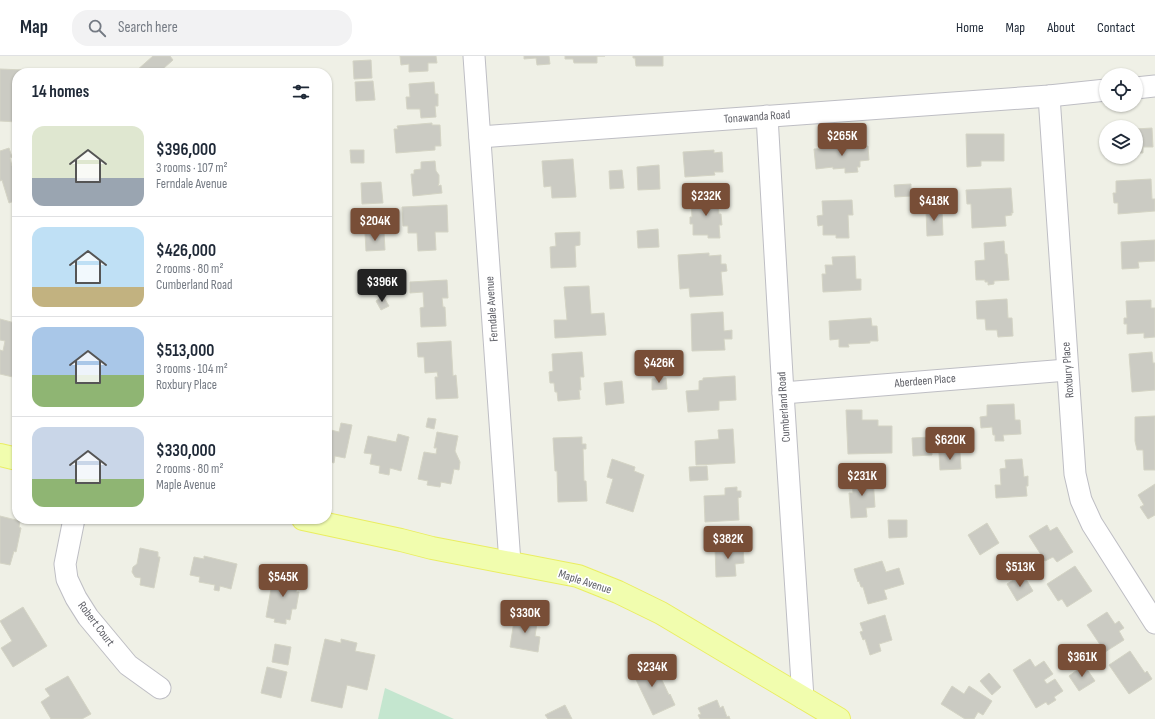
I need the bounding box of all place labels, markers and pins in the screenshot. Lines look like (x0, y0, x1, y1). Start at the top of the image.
pin: $265K (814, 123, 870, 157)
pin: $232K (678, 183, 734, 217)
pin: $418K (906, 188, 962, 222)
pin: $204K (347, 208, 403, 242)
pin: $396K (354, 269, 410, 303)
pin: $426K (631, 350, 687, 384)
pin: $620K (922, 427, 978, 461)
pin: $231K (834, 463, 890, 497)
pin: $382K (700, 526, 756, 560)
pin: $513K (992, 554, 1048, 588)
pin: $545K (255, 564, 311, 598)
pin: $330K (497, 600, 553, 634)
pin: $361K (1054, 644, 1110, 678)
pin: $234K (624, 654, 680, 688)

